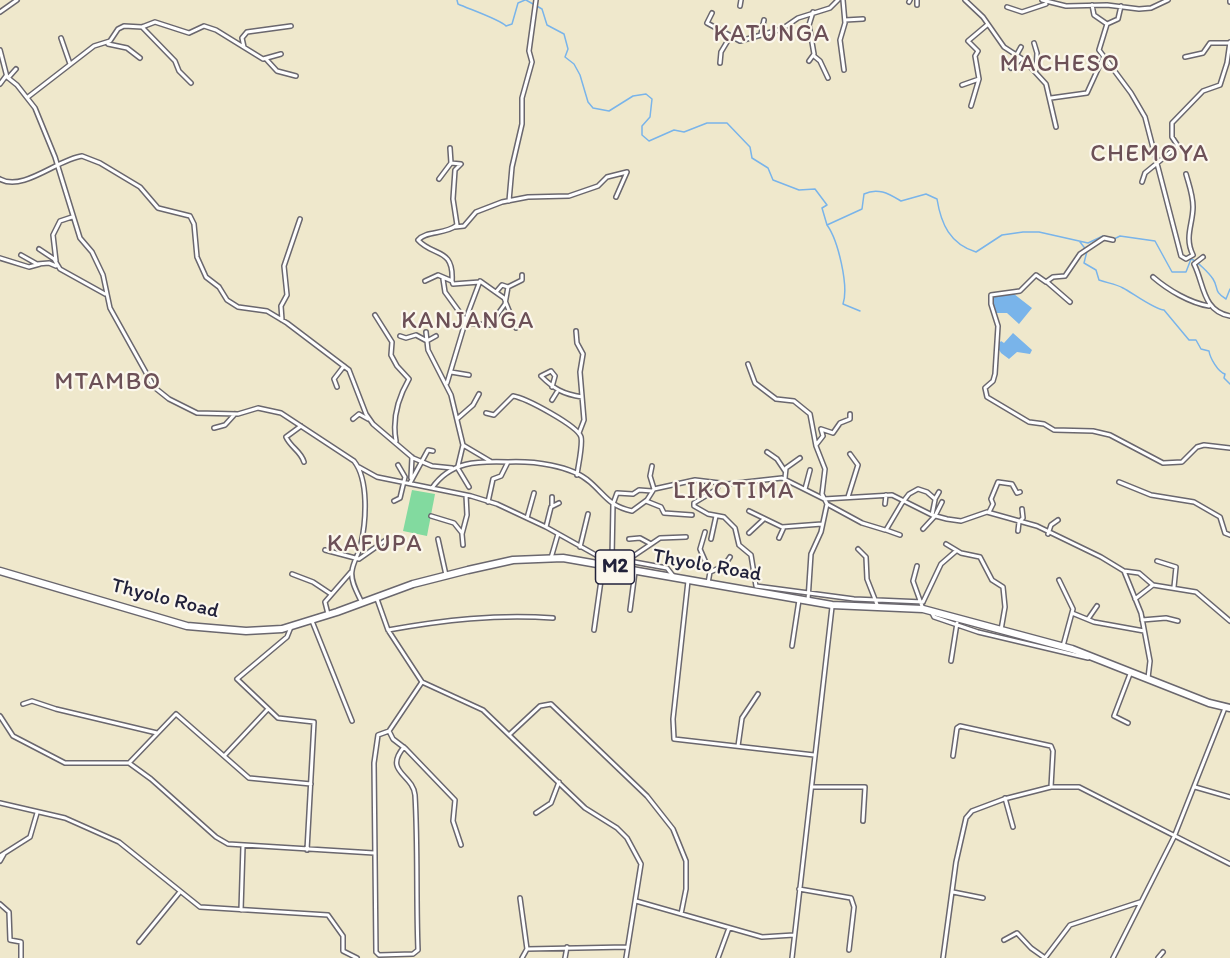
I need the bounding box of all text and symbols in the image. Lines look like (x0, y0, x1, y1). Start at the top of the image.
district label: KATUNGA (713, 21, 831, 49)
district label: MACHESO (999, 51, 1121, 79)
district label: CHEMOYA (1090, 141, 1210, 169)
district label: KANJANGA (401, 308, 535, 336)
district label: MTAMBO (54, 369, 162, 397)
district label: LIKOTIMA (673, 478, 795, 506)
district label: KAFUPA (326, 531, 424, 559)
street label: Thyolo Road (651, 544, 763, 588)
road number: M2 (596, 550, 634, 584)
street label: Thyolo Road (108, 573, 222, 625)

